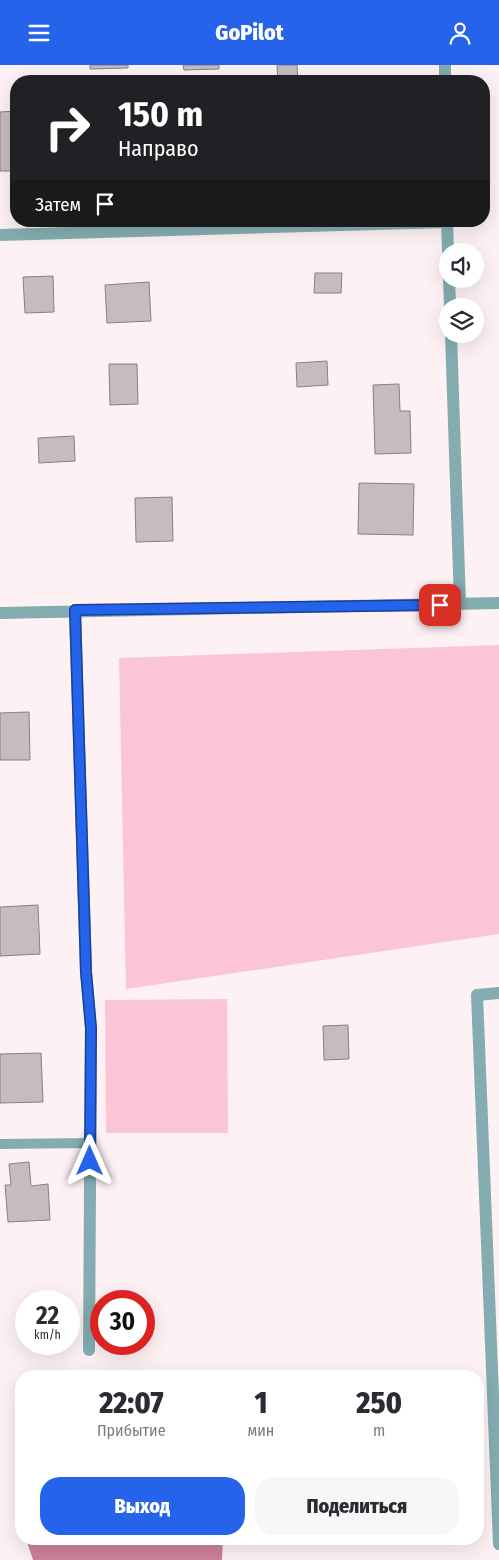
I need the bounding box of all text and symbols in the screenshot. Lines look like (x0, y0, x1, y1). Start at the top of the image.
icon: menu (25, 19, 53, 47)
text: GoPilot (215, 19, 284, 46)
icon: person (446, 19, 474, 47)
text: 150 m (118, 93, 203, 135)
icon: right (35, 95, 100, 160)
text: Направо (118, 135, 199, 162)
icon: arrive (91, 190, 119, 218)
text: Затем (35, 193, 81, 216)
map controls (439, 243, 484, 343)
button: sound (439, 243, 484, 288)
button: layers (439, 298, 484, 343)
pin (419, 584, 461, 626)
icon: arrive (426, 591, 454, 619)
position arrow (63, 1134, 115, 1186)
speed limit sign: 30 (90, 1290, 155, 1355)
text: 22 (36, 1301, 59, 1331)
text: km/h (34, 1328, 61, 1342)
text: 22:07 (99, 1385, 163, 1421)
text: 1 (254, 1385, 267, 1421)
text: 250 (356, 1385, 402, 1421)
text: Прибытие (97, 1421, 166, 1440)
text: мин (248, 1421, 274, 1440)
text: m (373, 1421, 385, 1440)
button: Выход (40, 1477, 245, 1535)
button: Поделиться (255, 1477, 459, 1535)

